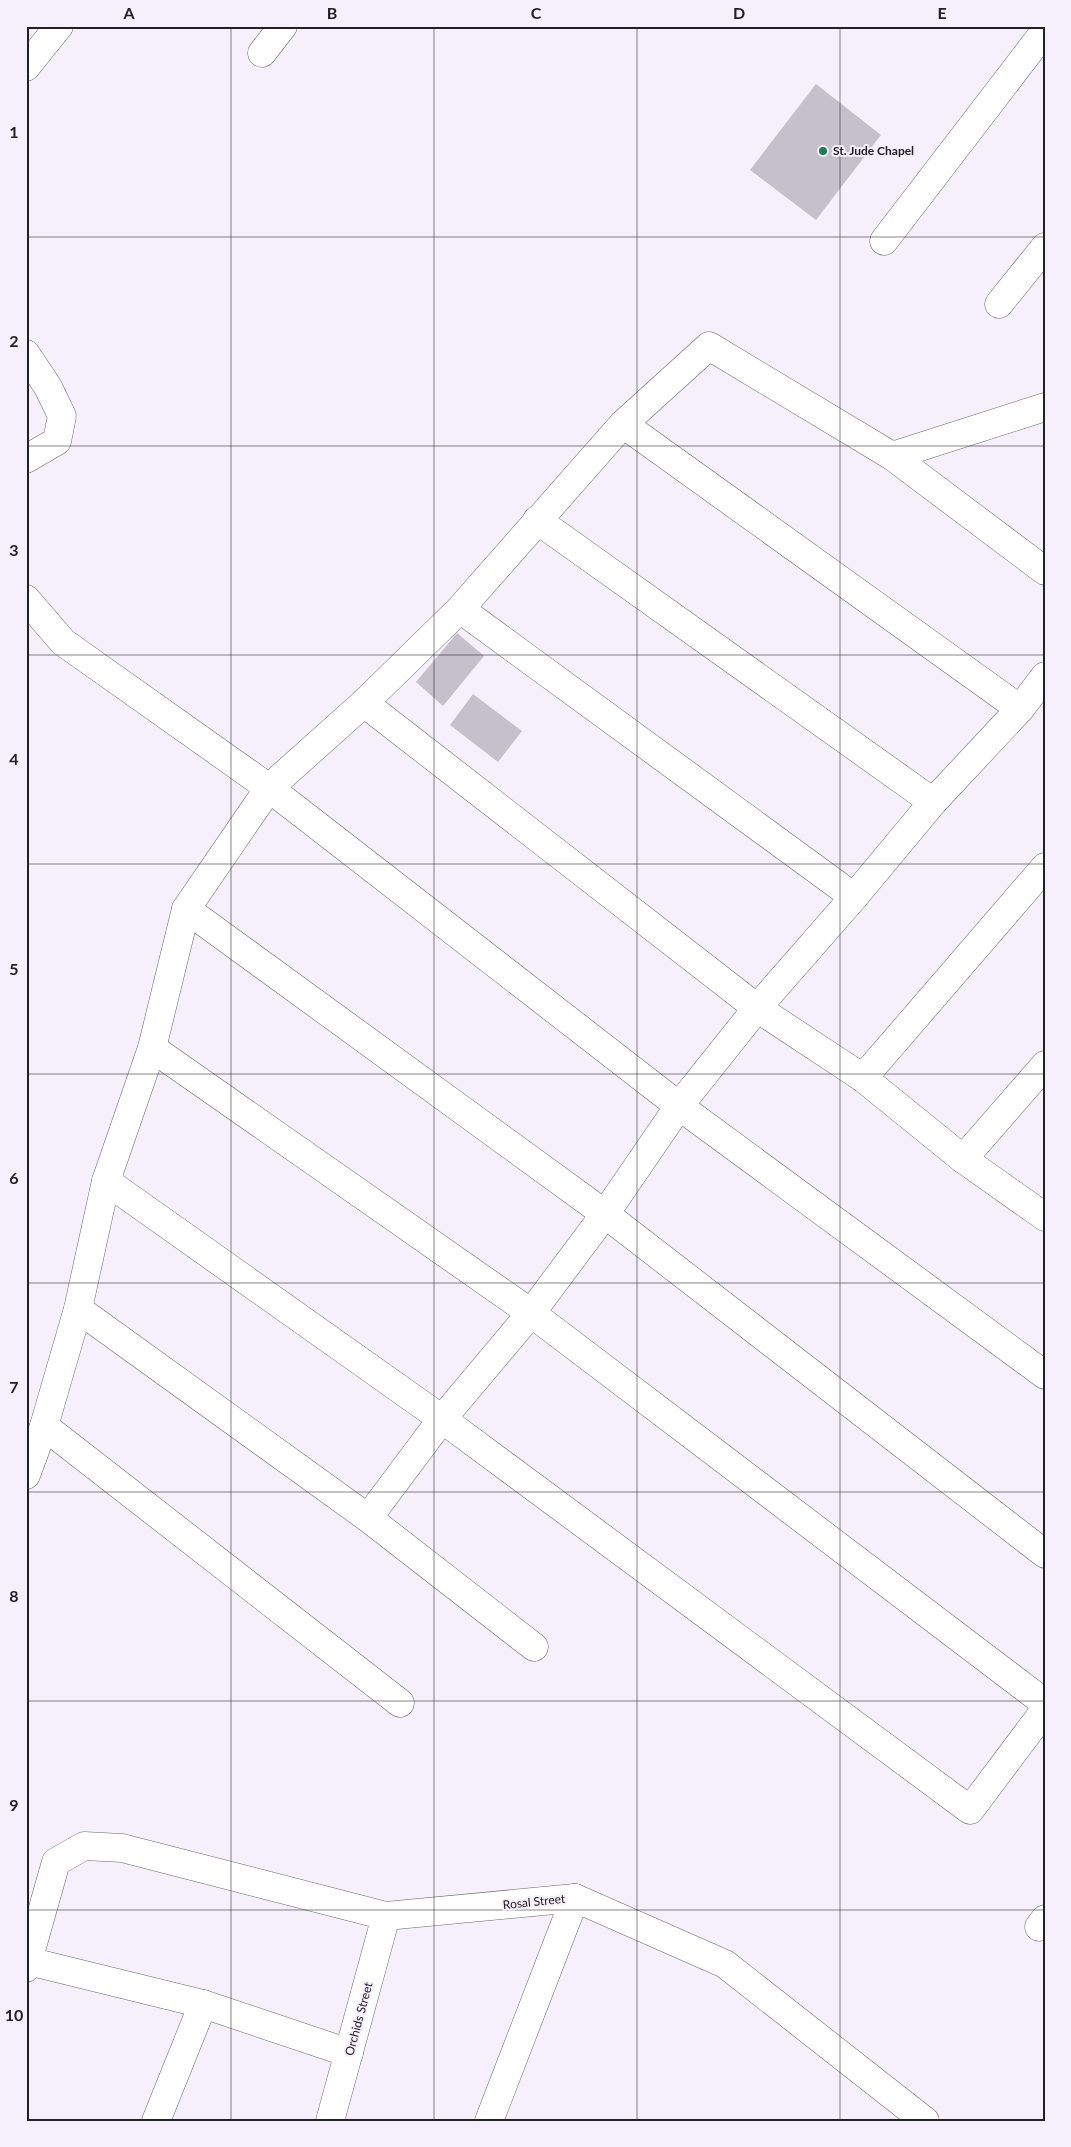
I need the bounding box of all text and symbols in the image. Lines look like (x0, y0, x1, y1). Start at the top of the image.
text: A (122, 3, 135, 22)
text: B (327, 3, 337, 22)
text: C (531, 3, 542, 22)
text: D (733, 3, 745, 22)
text: E (937, 3, 947, 22)
text: 1 (9, 122, 19, 141)
place label: St. Jude Chapel (833, 143, 914, 158)
marker: St. Jude Chapel (817, 145, 829, 157)
text: 2 (9, 331, 19, 350)
text: 3 (9, 540, 19, 559)
text: 4 (9, 749, 19, 768)
text: 5 (9, 959, 19, 978)
text: 6 (9, 1168, 19, 1187)
text: 7 (9, 1377, 19, 1396)
text: 8 (9, 1586, 19, 1605)
text: 9 (9, 1795, 19, 1814)
street label: Rosal Street (502, 1891, 567, 1912)
street label: Orchids Street (342, 1980, 376, 2057)
text: 10 (5, 2005, 23, 2024)

